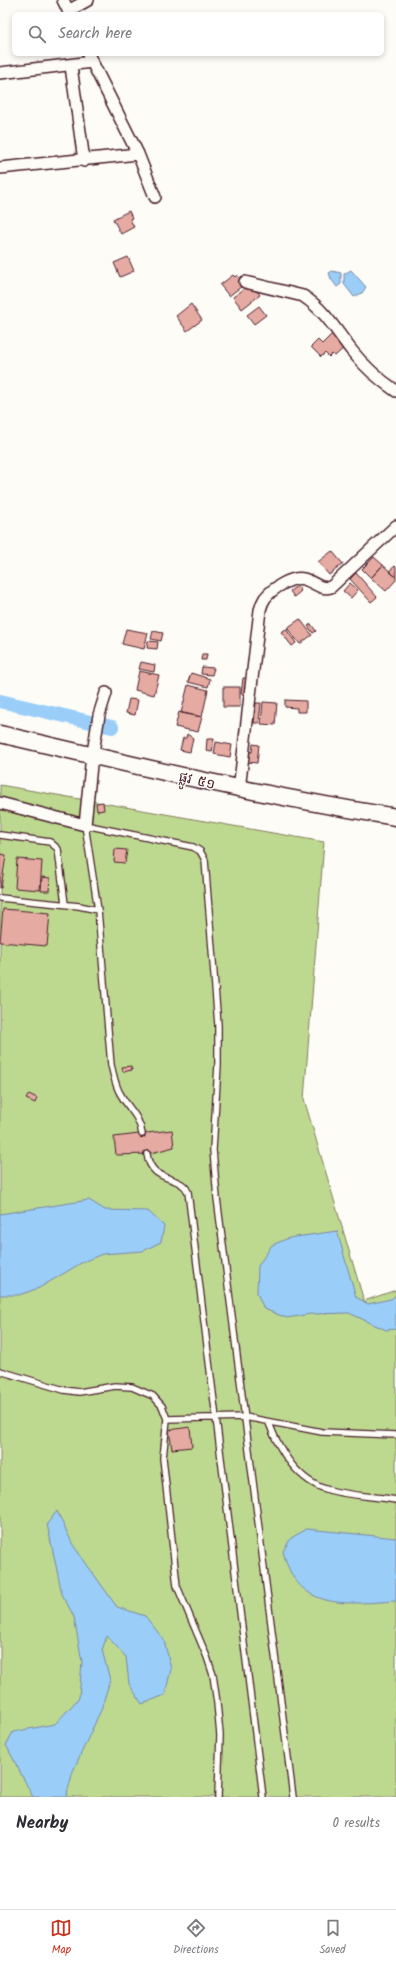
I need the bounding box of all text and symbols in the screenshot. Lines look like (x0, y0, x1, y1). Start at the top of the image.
search box (12, 12, 384, 56)
text: Search here (58, 22, 132, 46)
icon: search (26, 23, 48, 45)
street label: ផ្លូវ ៥១ (176, 766, 217, 796)
text: Nearby (16, 1810, 68, 1837)
text: 0 results (333, 1813, 380, 1834)
tab: Map (50, 1917, 72, 1959)
tab: Directions (173, 1917, 219, 1959)
tab: Saved (320, 1917, 346, 1959)

